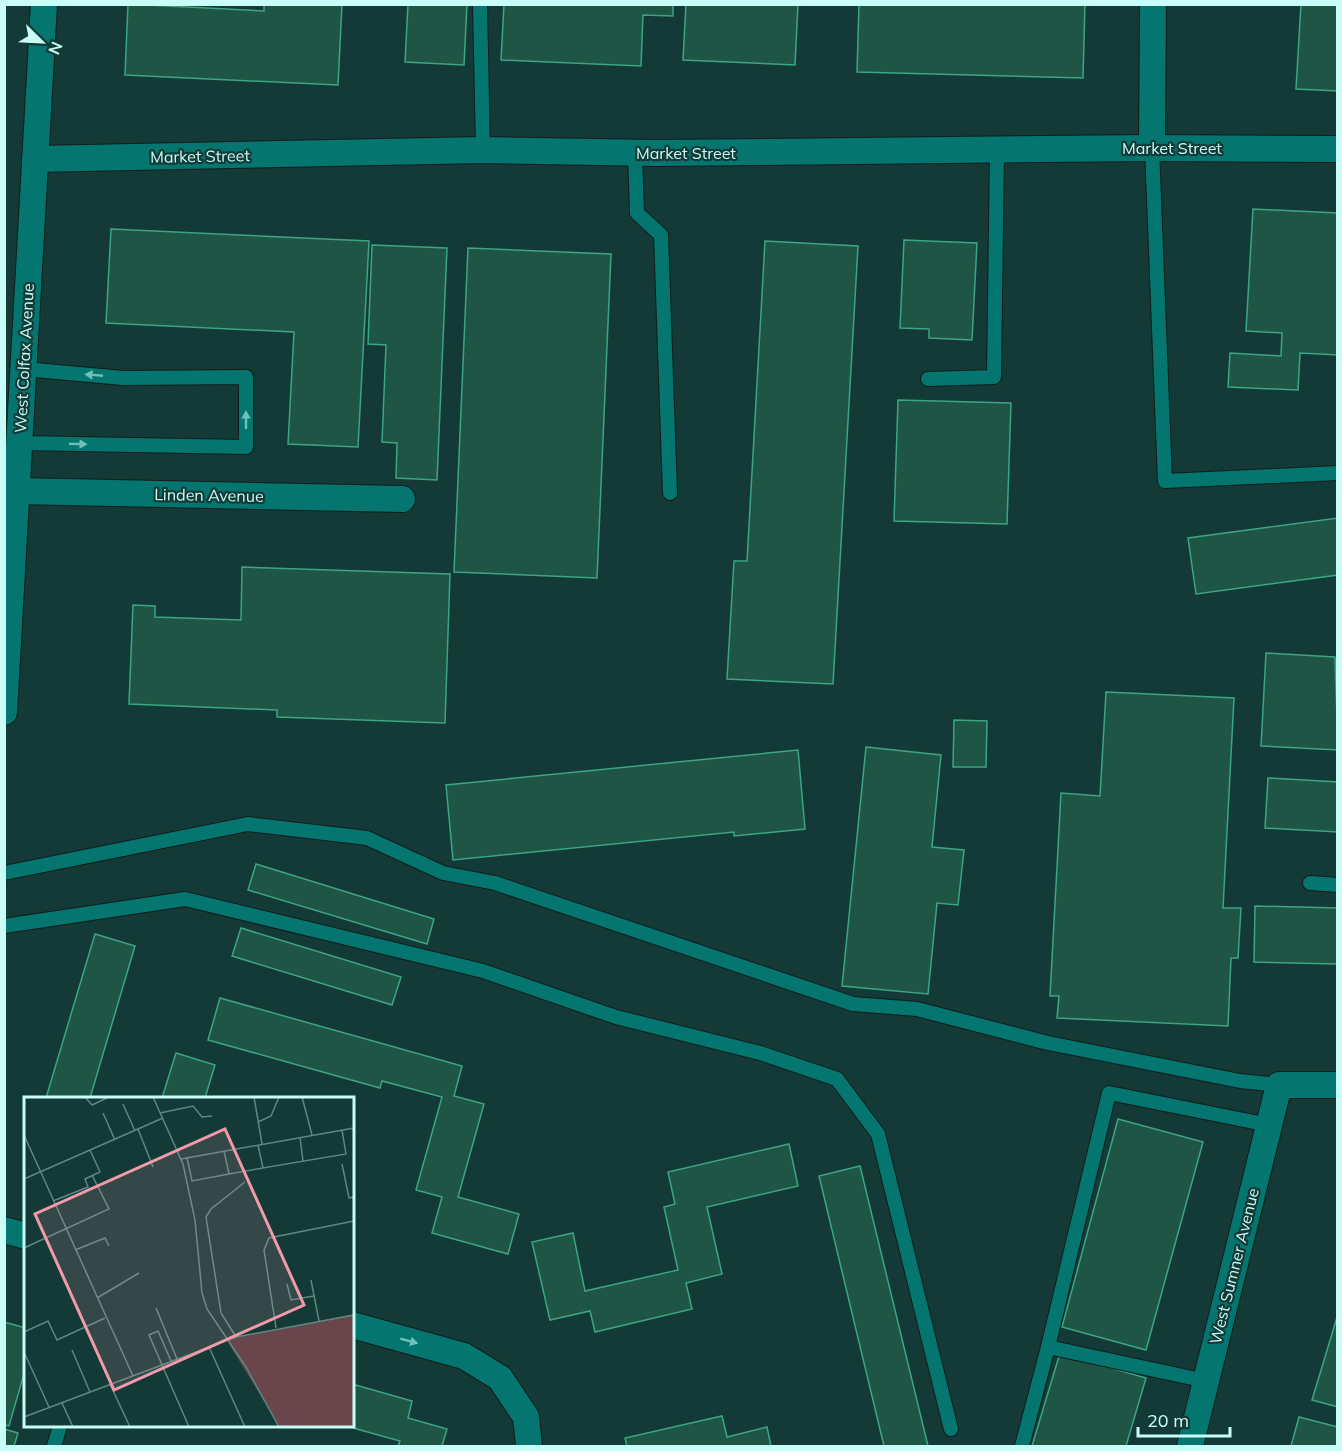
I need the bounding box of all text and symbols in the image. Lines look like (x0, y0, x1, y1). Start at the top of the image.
north arrow (12, 12, 72, 72)
text: N (44, 39, 67, 58)
street label: Market Street (1122, 138, 1222, 158)
street label: Market Street (636, 143, 736, 163)
street label: Market Street (150, 145, 251, 167)
street label: West Colfax Avenue (10, 283, 38, 433)
one-way arrow (84, 370, 103, 380)
one-way arrow (241, 410, 251, 429)
one-way arrow (69, 439, 88, 449)
street label: Linden Avenue (154, 484, 264, 506)
inset map (24, 1097, 354, 1427)
street label: West Sumner Avenue (1205, 1186, 1263, 1346)
one-way arrow (400, 1336, 418, 1346)
scale bar (1138, 1400, 1230, 1438)
text: 20 m (1147, 1409, 1189, 1432)

